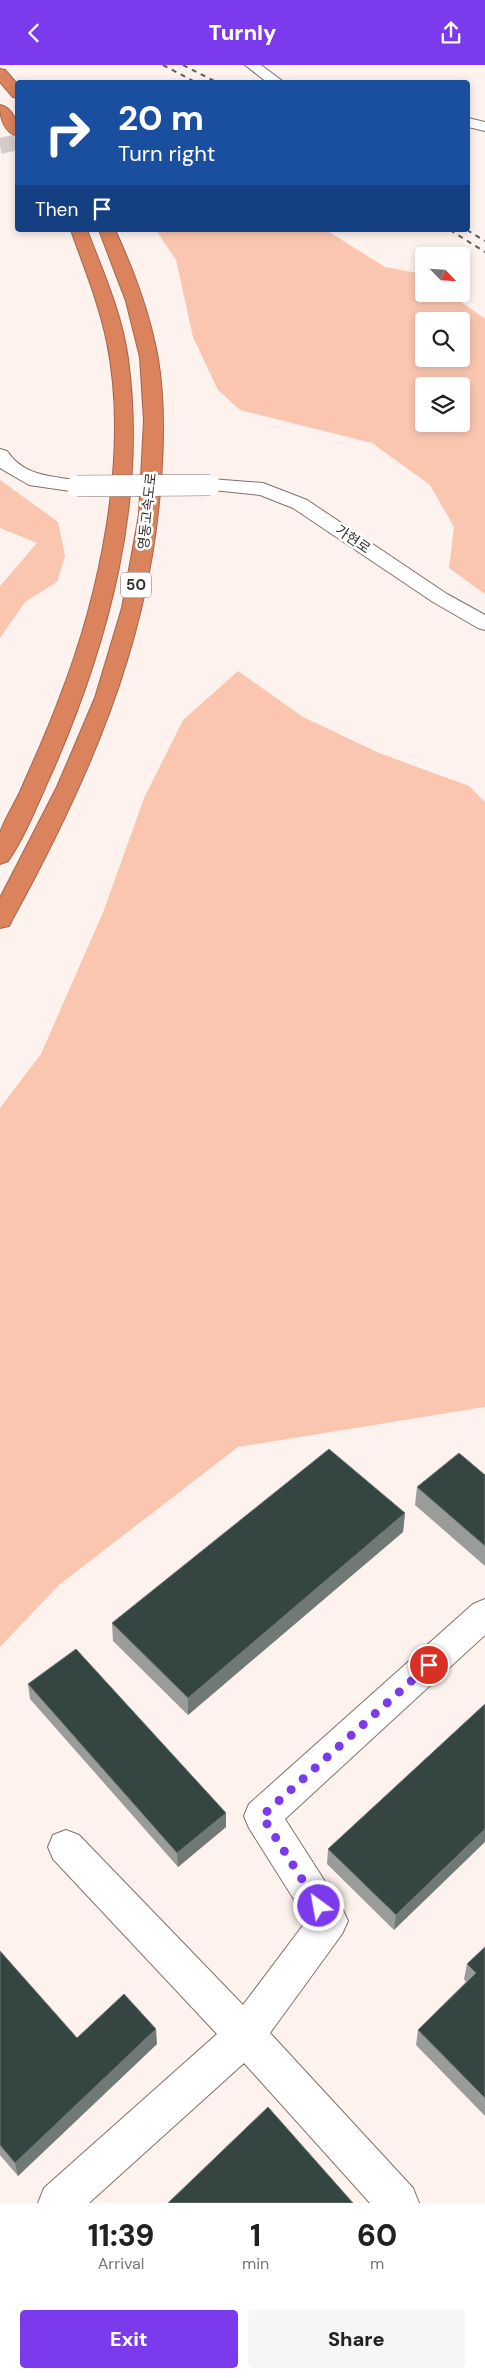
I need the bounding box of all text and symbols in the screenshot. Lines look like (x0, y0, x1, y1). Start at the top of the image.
text: Turnly (209, 18, 276, 47)
icon: back (20, 19, 48, 47)
icon: share (437, 19, 465, 47)
text: 20 m (118, 95, 204, 141)
icon: right (35, 100, 100, 165)
text: Turn right (118, 139, 215, 168)
icon: arrive (88, 195, 116, 223)
text: Then (35, 197, 78, 222)
north arrow (415, 247, 470, 303)
map controls (415, 247, 470, 432)
button: search (415, 312, 470, 367)
button: layers (415, 377, 470, 432)
street label: 영동고속도로 (134, 472, 160, 550)
street label: 가현로 (332, 521, 374, 557)
road number: 50 (121, 573, 151, 597)
pin (408, 1644, 450, 1686)
icon: arrive (415, 1651, 443, 1679)
position arrow (292, 1879, 344, 1931)
text: 11:39 (88, 2216, 154, 2255)
text: 1 (250, 2216, 261, 2255)
text: 60 (357, 2216, 397, 2255)
text: Arrival (98, 2253, 144, 2274)
text: min (242, 2253, 269, 2274)
text: m (370, 2253, 384, 2274)
button: Exit (20, 2310, 238, 2368)
button: Share (248, 2310, 465, 2368)

